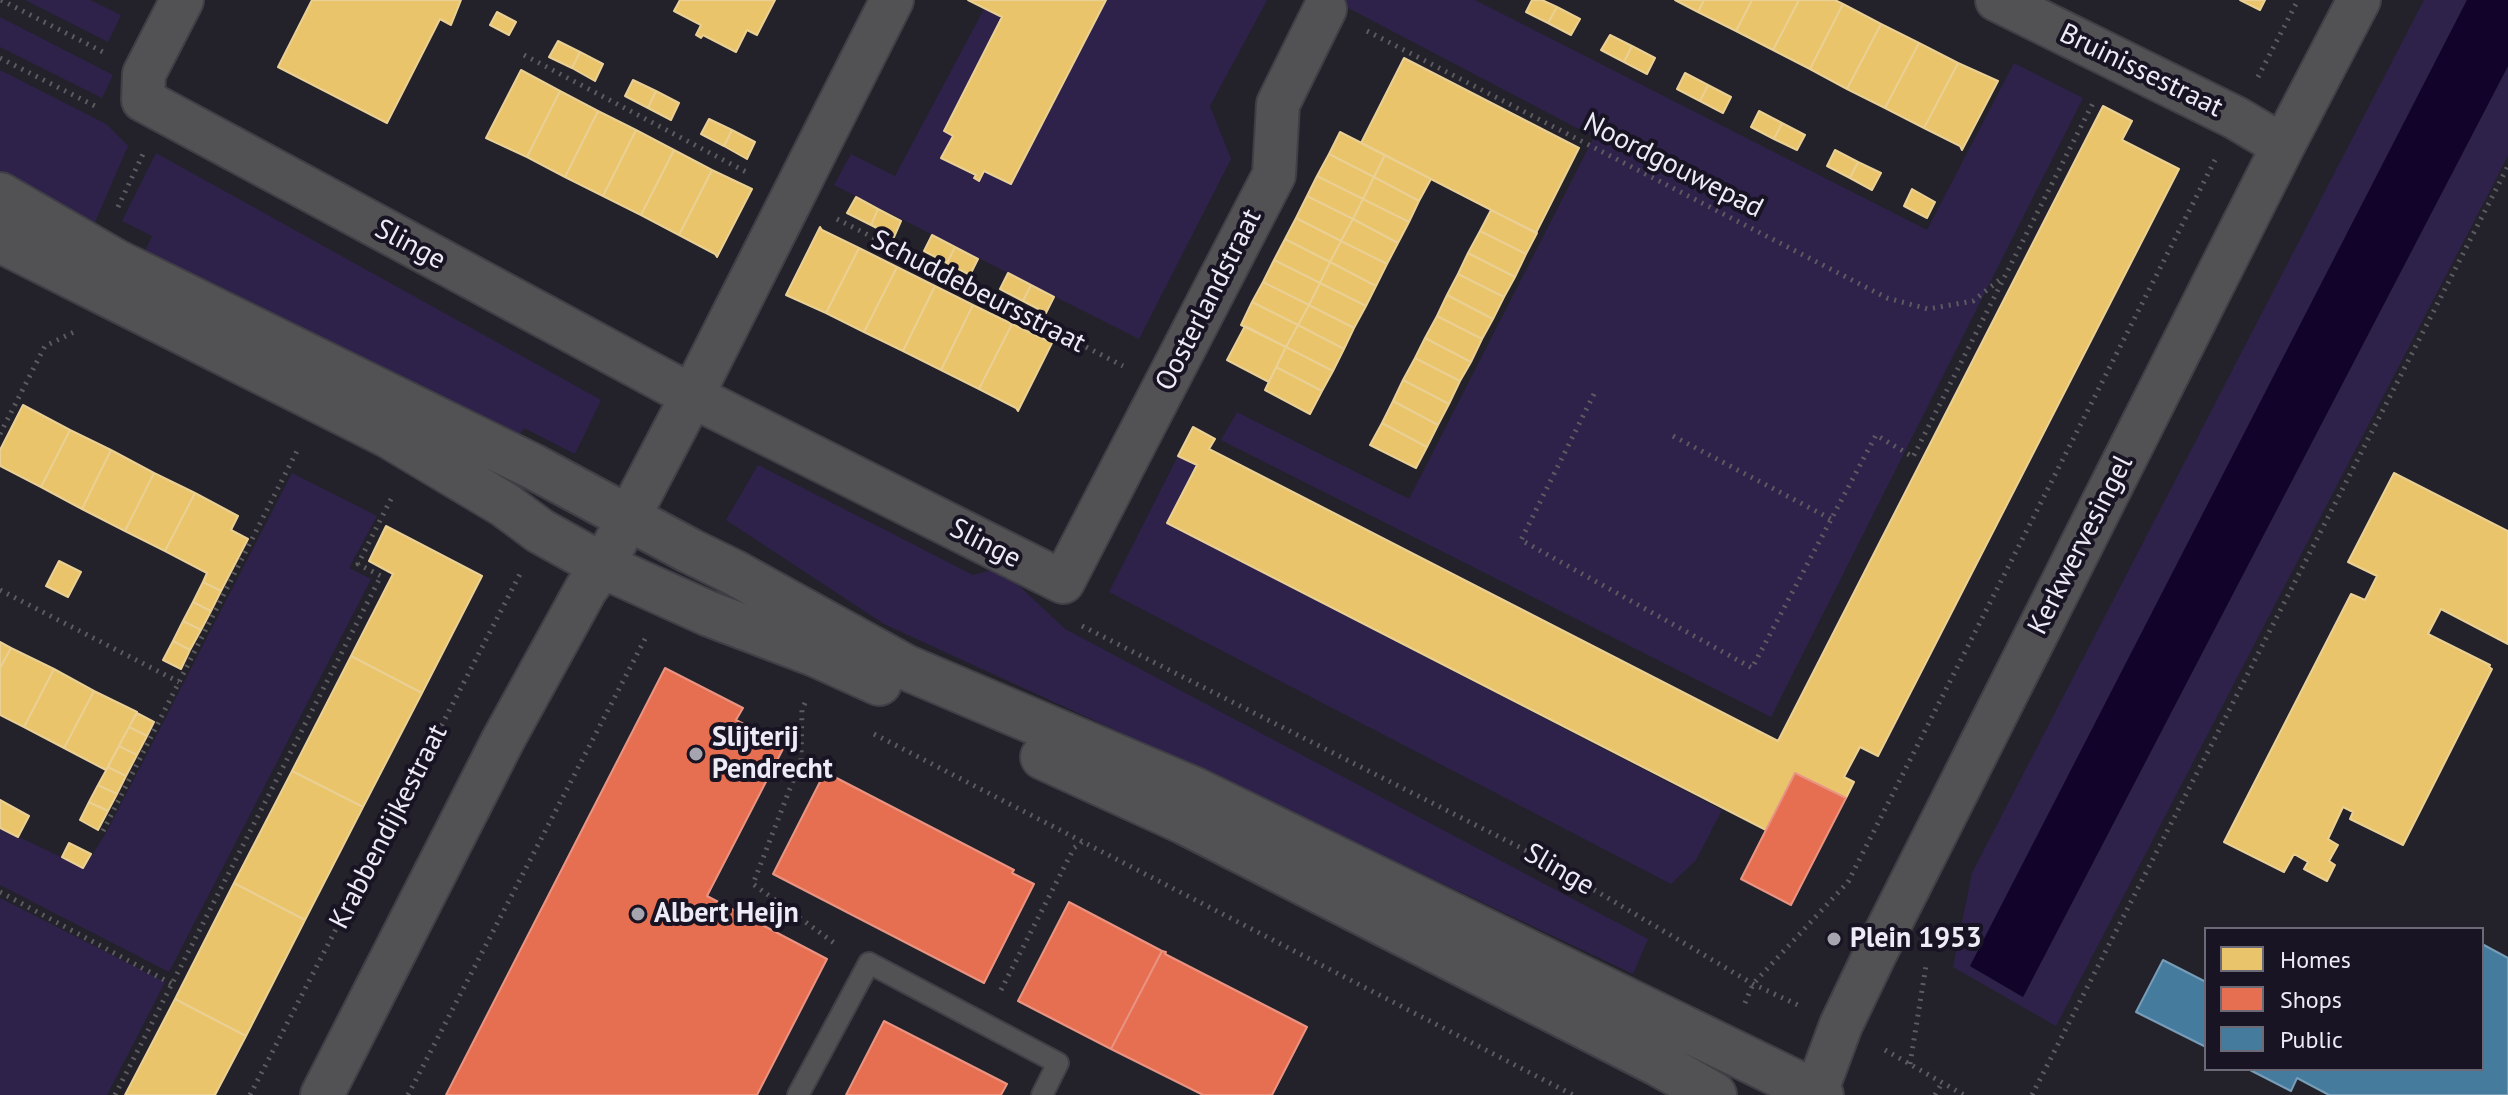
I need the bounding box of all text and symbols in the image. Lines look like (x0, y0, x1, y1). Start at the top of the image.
street label: Bruinissestraat (2054, 17, 2228, 125)
street label: Noordgouwepad (1578, 106, 1768, 226)
street label: Oosterlandstraat (1149, 204, 1269, 396)
street label: Slinge (369, 213, 451, 277)
street label: Schuddebeursstraat (865, 223, 1091, 361)
street label: Kerkwervesingel (2021, 450, 2141, 640)
street label: Slinge (944, 512, 1026, 576)
street label: Krabbendijkestraat (323, 719, 455, 935)
place label: Slijterij Pendrecht (712, 721, 833, 787)
marker: Slijterij Pendrecht (687, 745, 705, 763)
street label: Slinge (1518, 837, 1600, 903)
place label: Albert Heijn (654, 897, 799, 931)
marker: Albert Heijn (629, 905, 647, 923)
place label: Plein 1953 (1850, 922, 1982, 956)
legend (2204, 927, 2484, 1071)
marker: Plein 1953 (1825, 930, 1843, 948)
text: Homes (2280, 944, 2351, 975)
text: Shops (2280, 984, 2342, 1015)
text: Public (2280, 1024, 2343, 1055)

